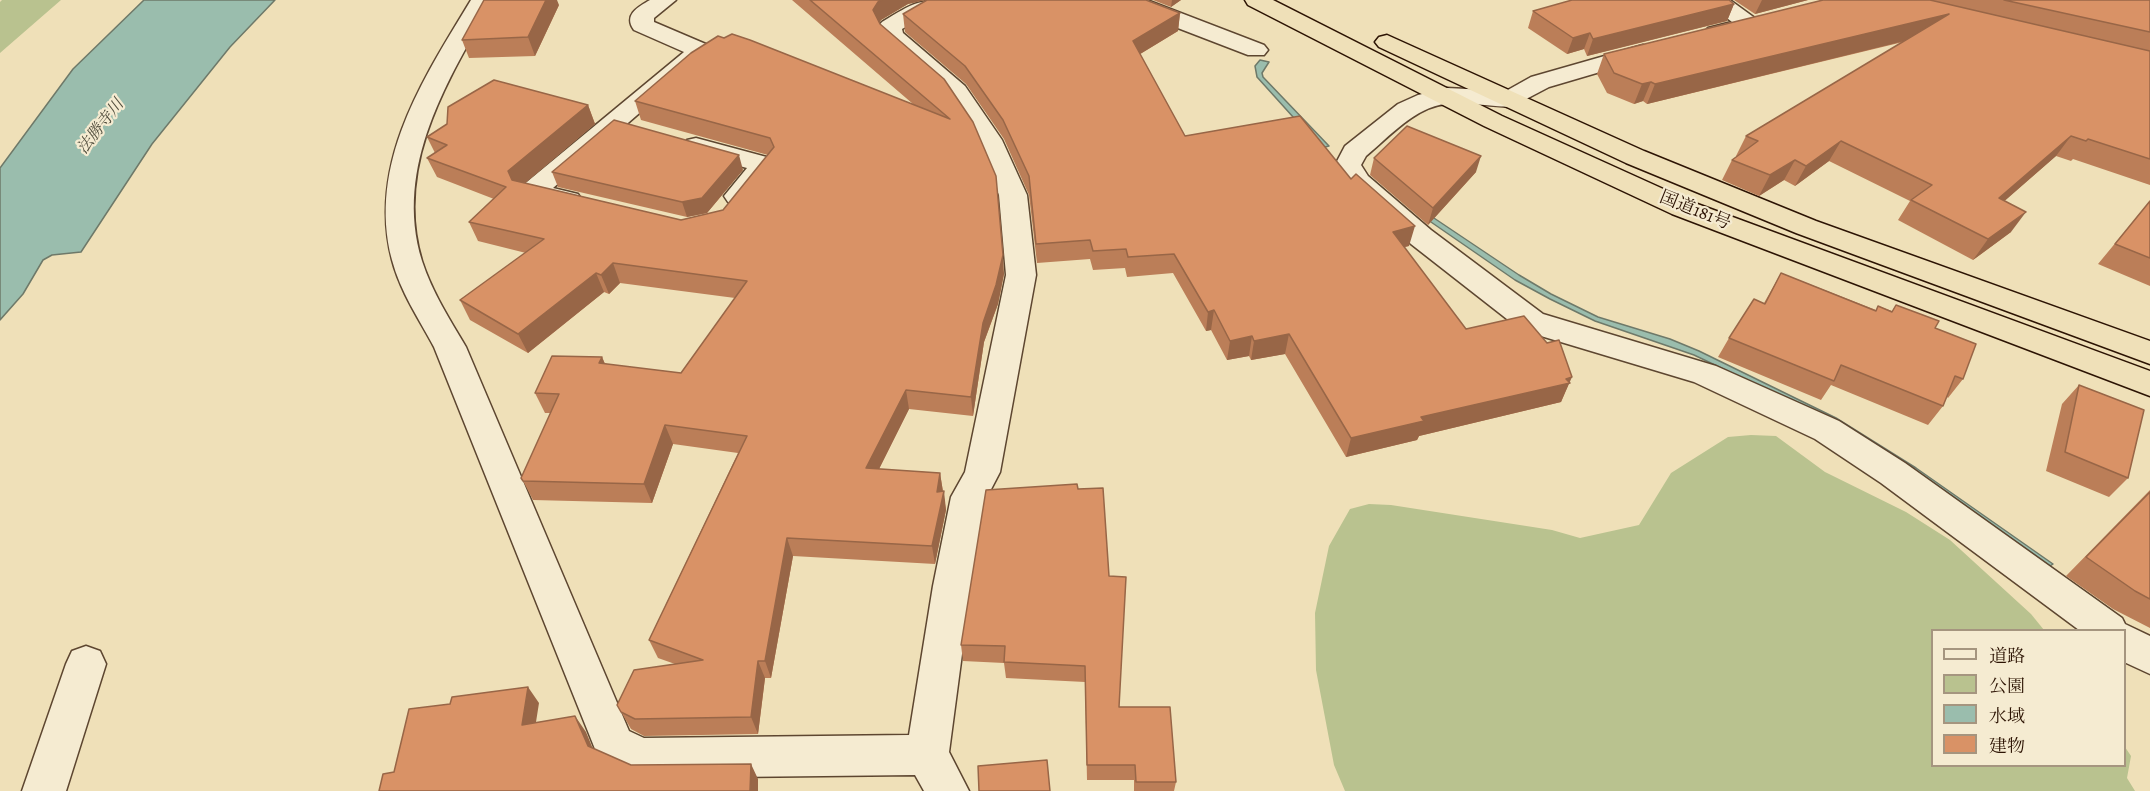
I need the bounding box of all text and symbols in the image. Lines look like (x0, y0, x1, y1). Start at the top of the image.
water label: 法勝寺川 (74, 96, 128, 158)
street label: 国道181号 (1656, 187, 1734, 235)
legend (1931, 629, 2126, 767)
text: 道路 (1989, 644, 2025, 668)
text: 公園 (1989, 674, 2025, 698)
text: 水域 (1989, 704, 2025, 728)
text: 建物 (1989, 734, 2025, 758)

